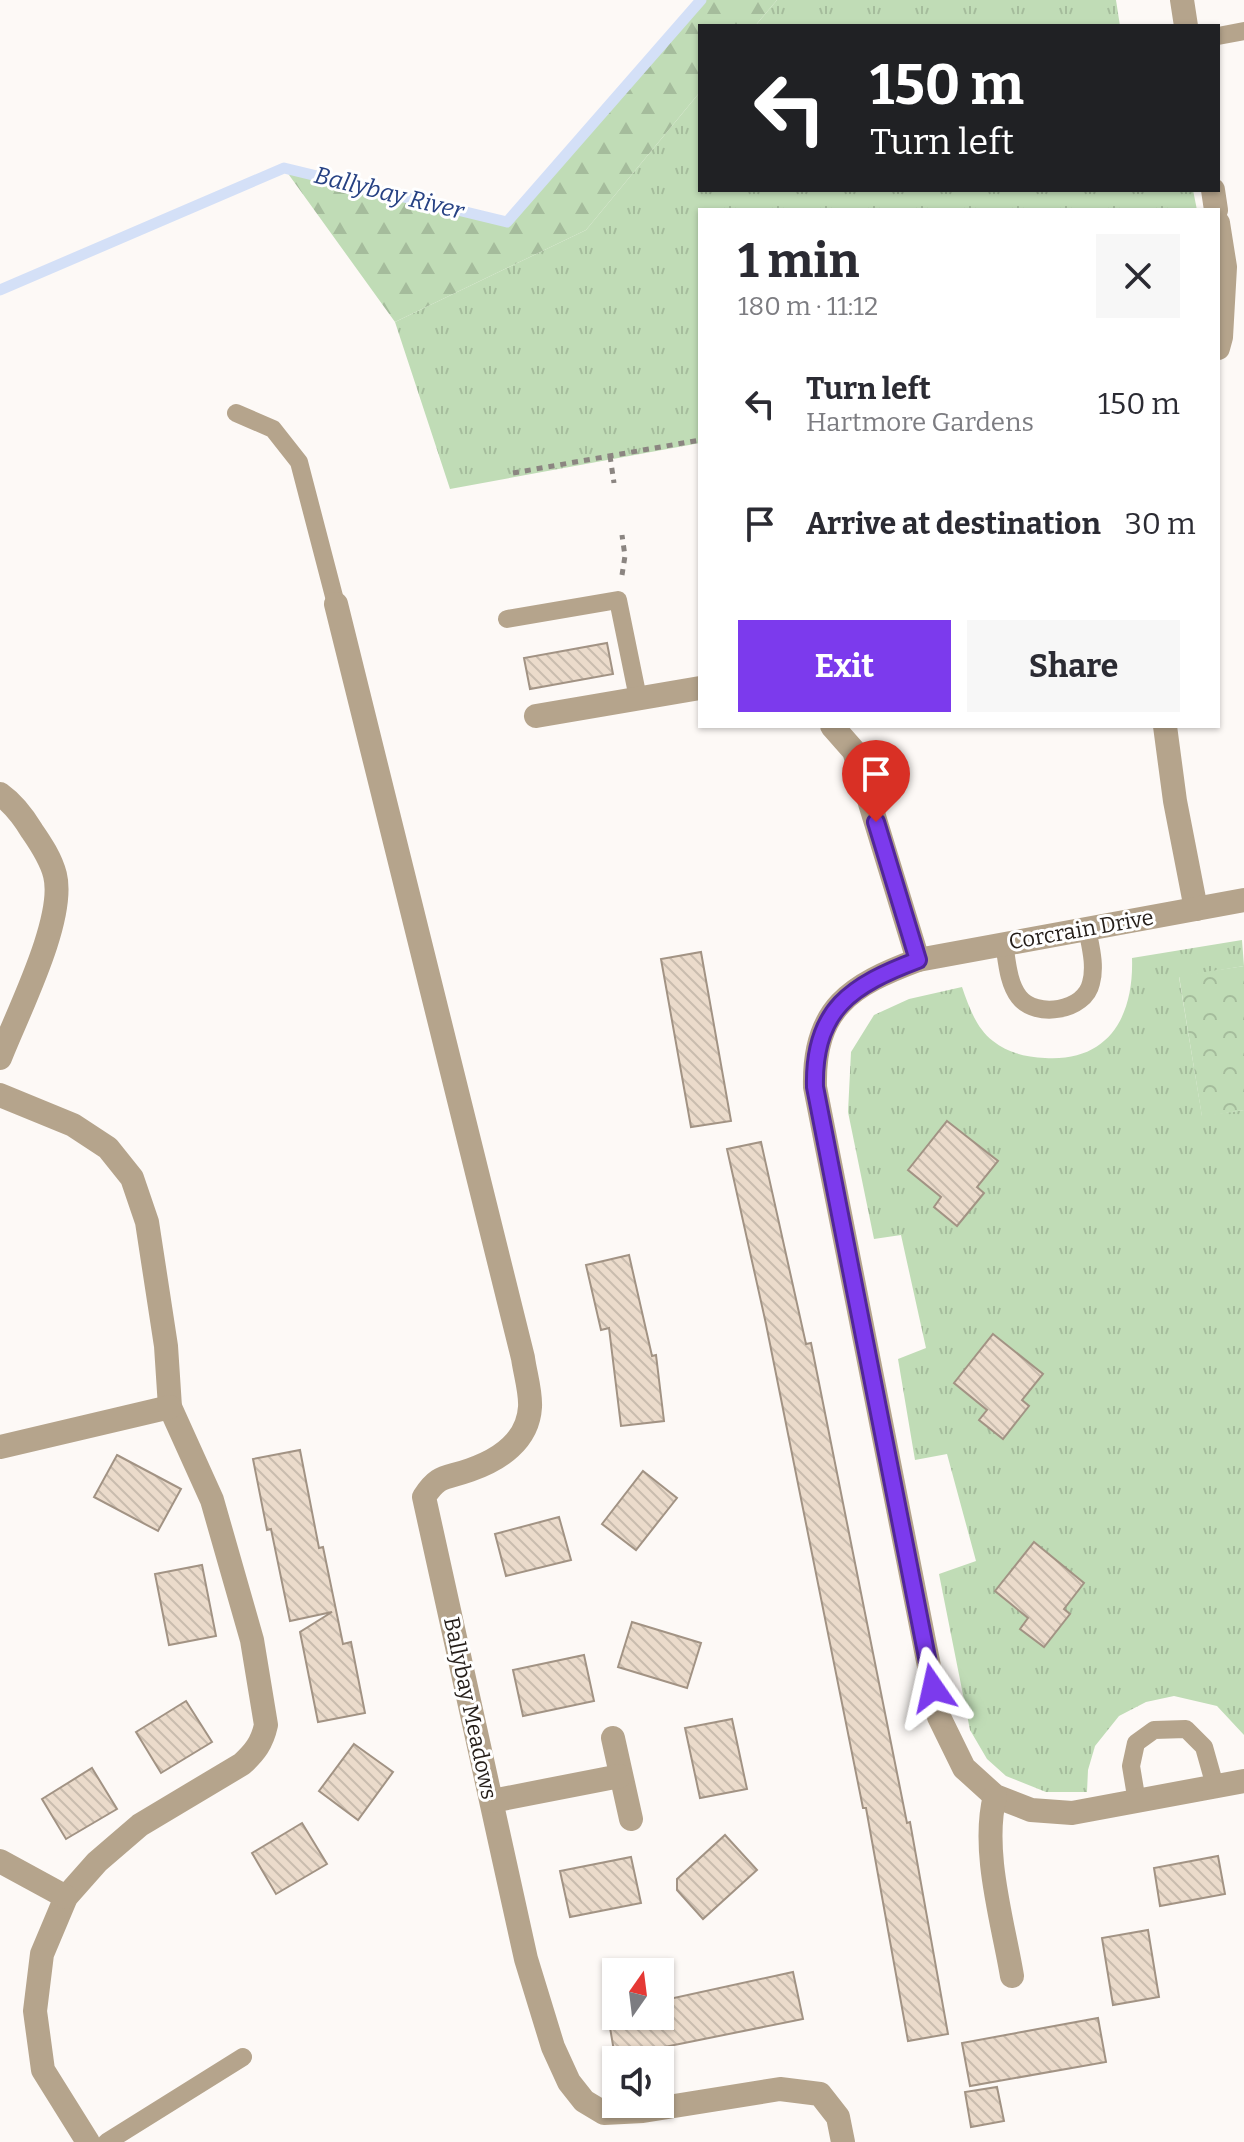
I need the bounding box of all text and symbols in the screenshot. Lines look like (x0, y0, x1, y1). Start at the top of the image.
text: 150 m (870, 52, 1024, 119)
icon: left (738, 56, 842, 160)
text: Turn left (870, 120, 1014, 164)
water label: Ballybay River (311, 161, 468, 225)
text: 1 min (738, 232, 859, 290)
button: close (1096, 234, 1180, 318)
text: 180 m · 11:12 (738, 291, 878, 322)
text: Turn left (806, 371, 931, 407)
icon: left (738, 382, 782, 426)
text: 150 m (1098, 386, 1180, 422)
text: Hartmore Gardens (806, 407, 1034, 438)
icon: arrive (738, 502, 782, 546)
text: Arrive at destination (806, 506, 1101, 542)
text: 30 m (1125, 506, 1196, 542)
button: Exit (738, 620, 951, 712)
button: Share (967, 620, 1180, 712)
pin (842, 740, 910, 822)
icon: arrive (854, 752, 898, 796)
street label: Corcrain Drive (1007, 903, 1156, 956)
street label: Ballybay Meadows (438, 1614, 503, 1802)
position arrow (891, 1646, 975, 1730)
north arrow (602, 1958, 674, 2030)
map controls (602, 1958, 674, 2118)
button: sound (602, 2046, 674, 2118)

